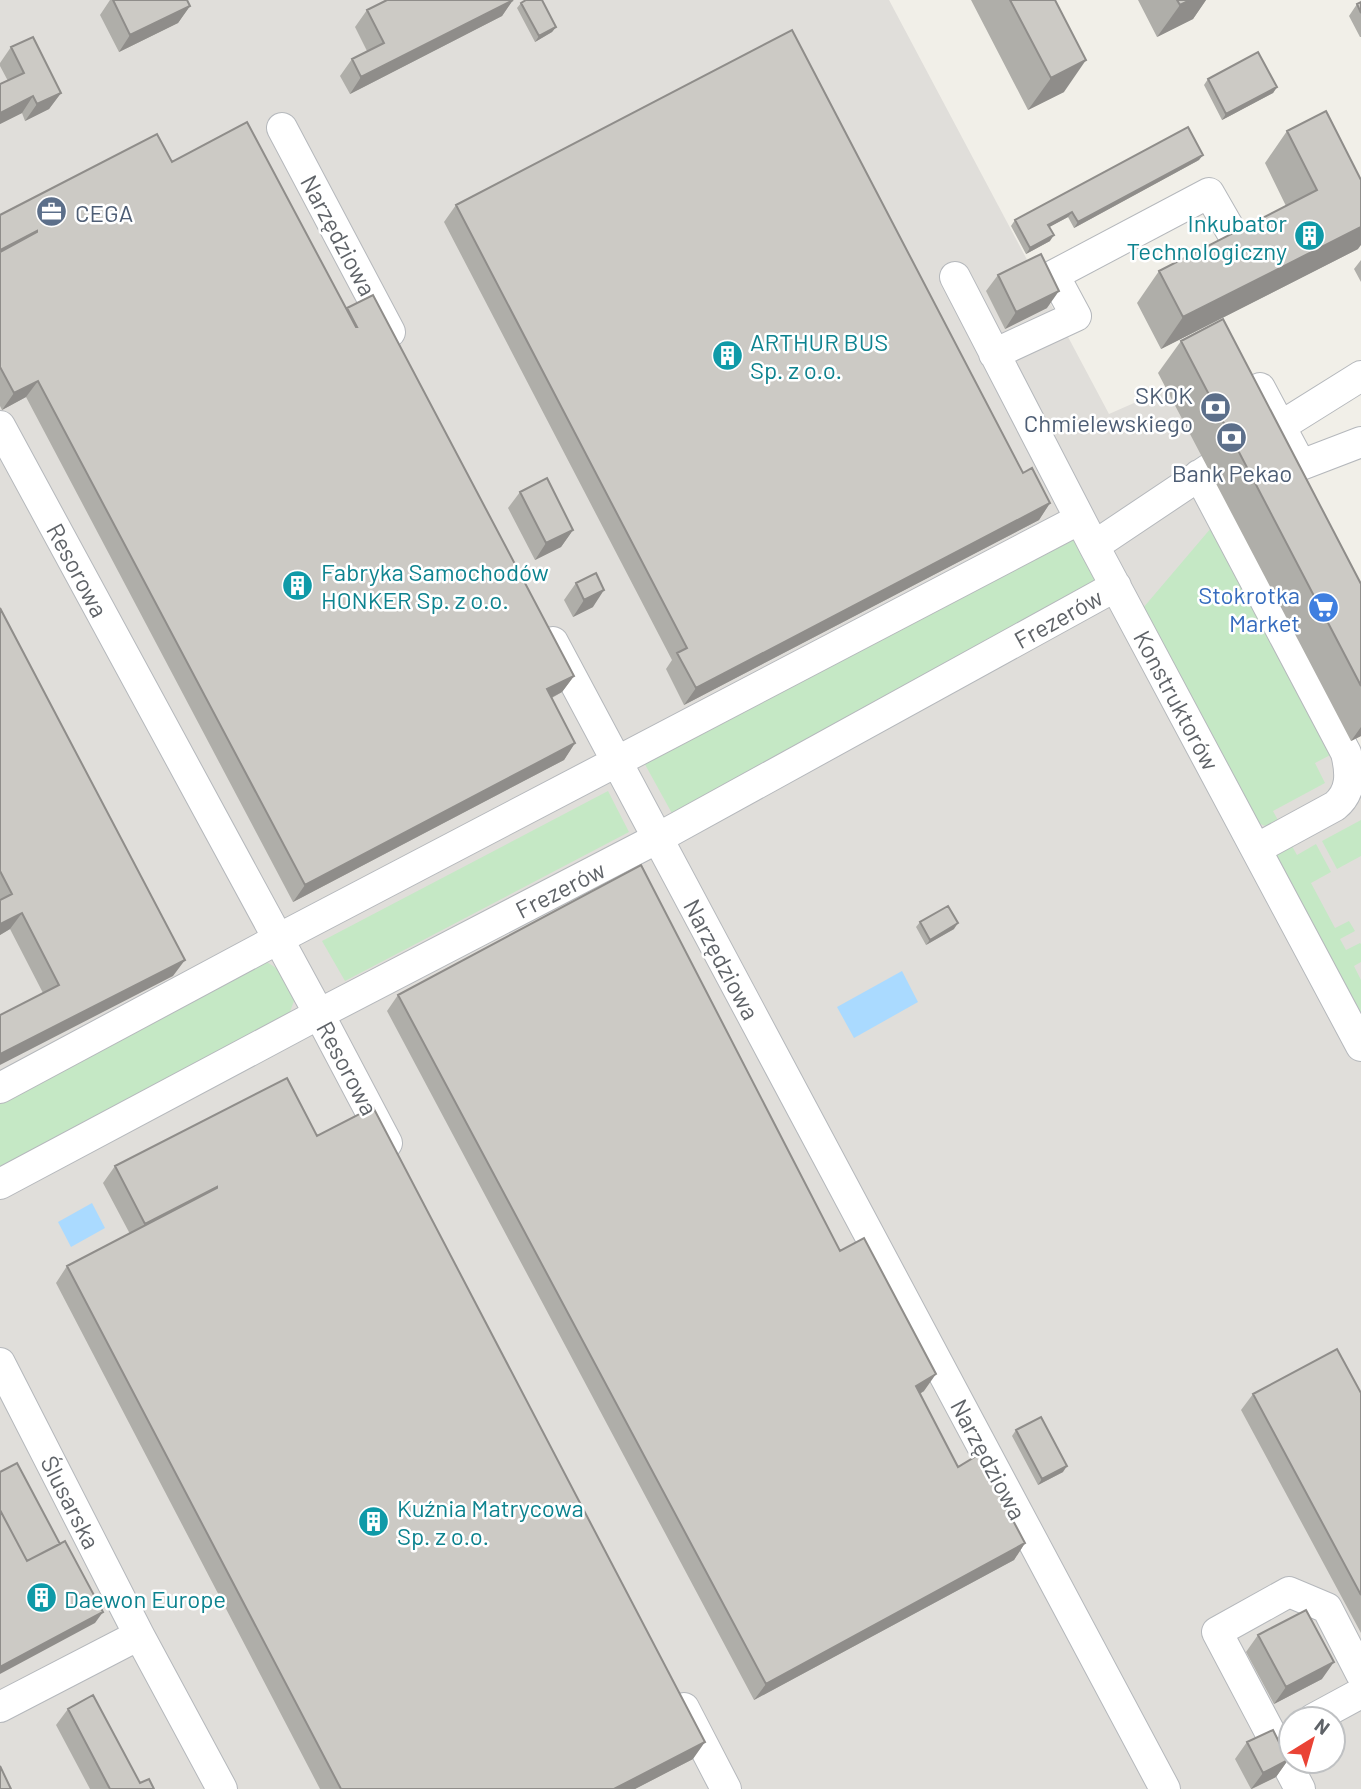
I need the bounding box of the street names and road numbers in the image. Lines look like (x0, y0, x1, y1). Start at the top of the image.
street label: Narzędziowa (295, 170, 383, 300)
street label: Resorowa (41, 518, 115, 622)
street label: Frezerów (1009, 582, 1107, 654)
street label: Konstruktorów (1128, 625, 1226, 775)
street label: Frezerów (510, 854, 610, 924)
street label: Narzędziowa (678, 894, 766, 1024)
street label: Resorowa (311, 1016, 385, 1120)
street label: Narzędziowa (945, 1394, 1033, 1524)
street label: Ślusarska (35, 1451, 107, 1553)

